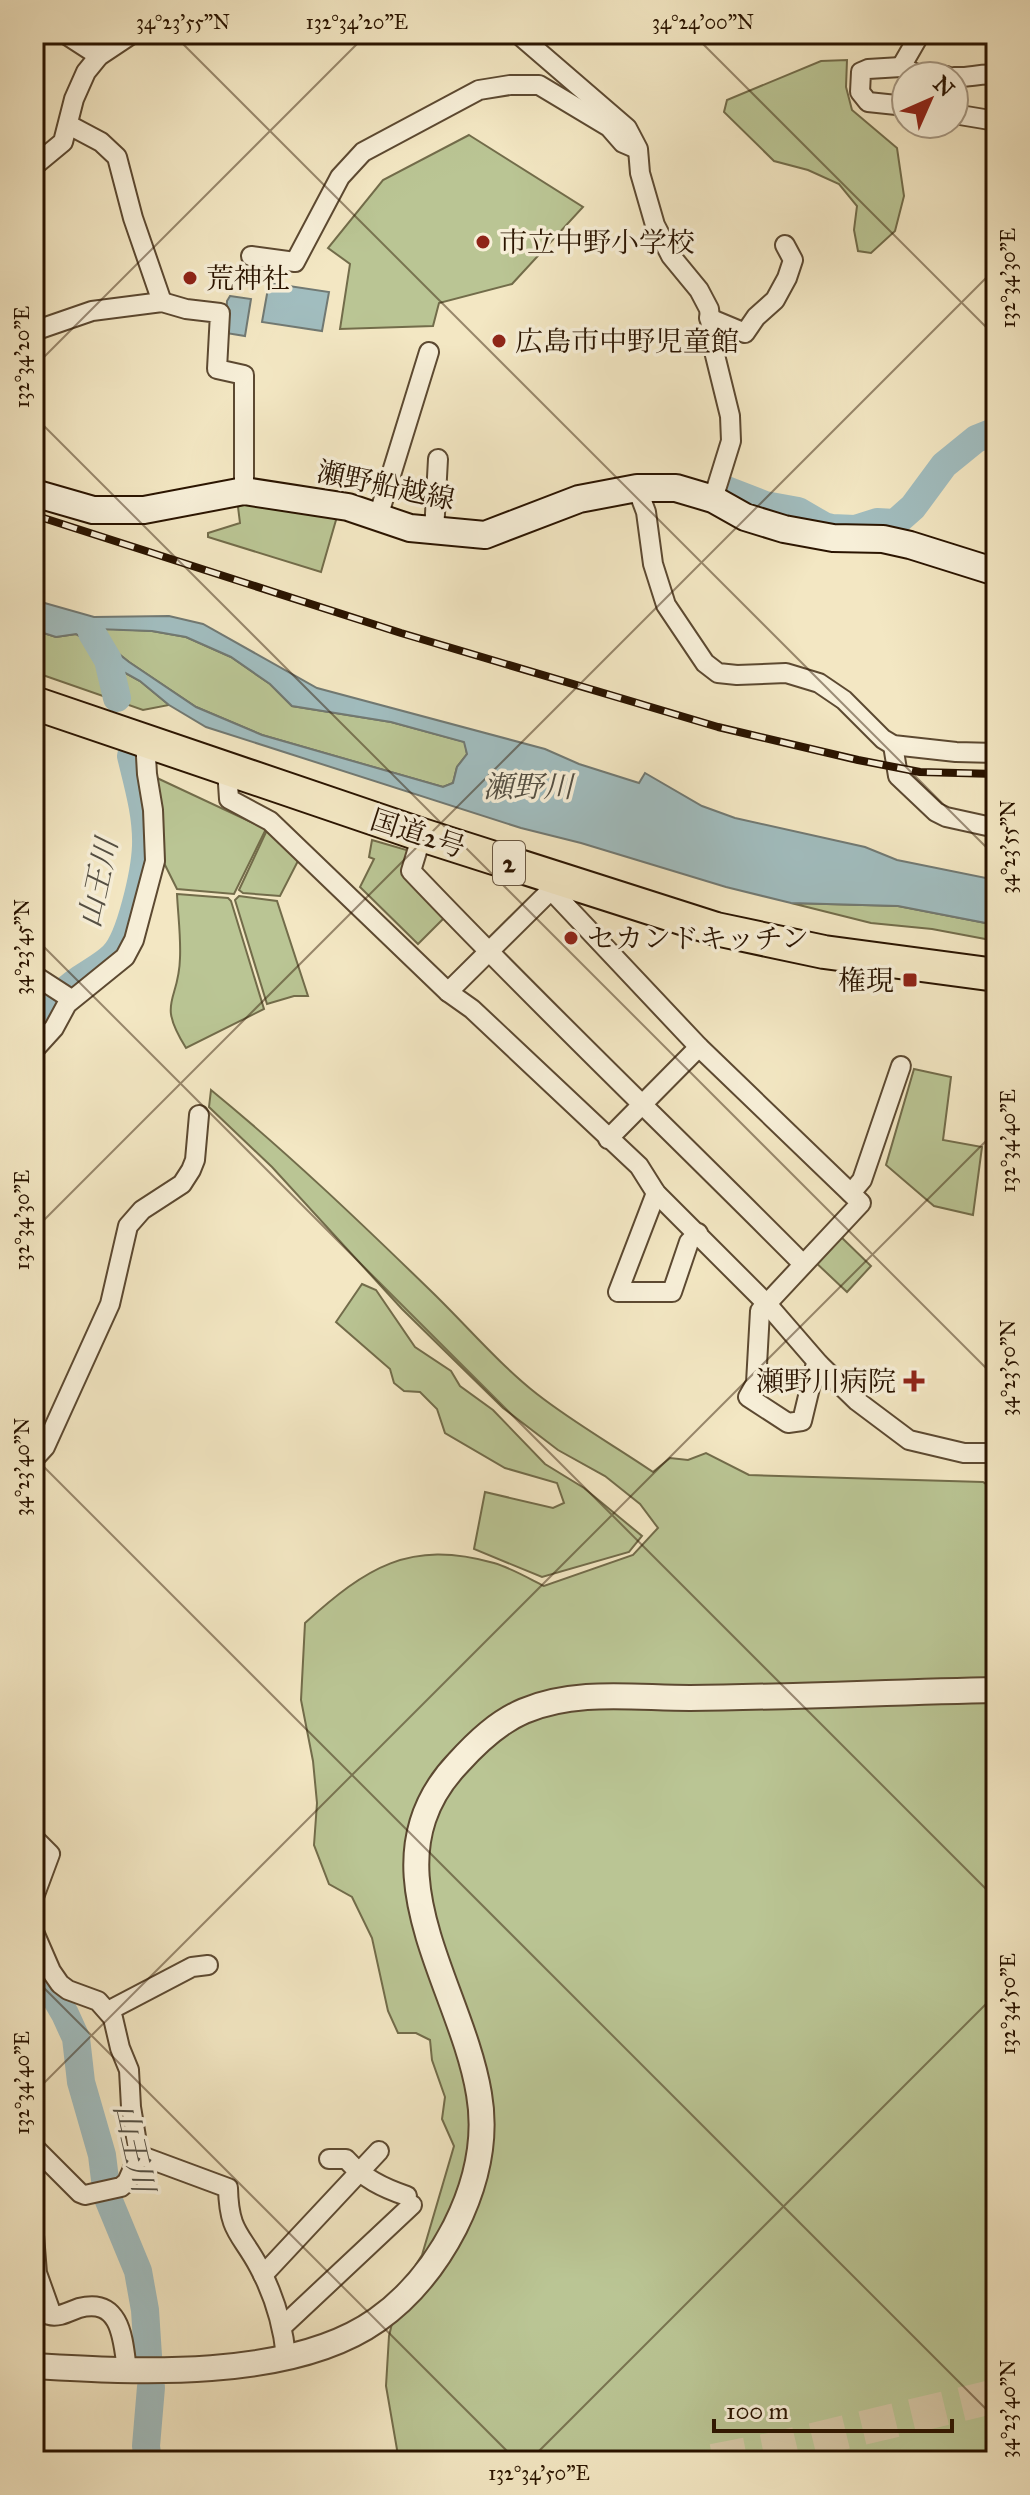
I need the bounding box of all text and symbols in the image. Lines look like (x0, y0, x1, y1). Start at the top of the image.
text: 34°23'55"N (136, 10, 230, 34)
text: 132°34'20"E (306, 10, 408, 34)
text: 34°24'00"N (652, 10, 754, 34)
north arrow (890, 60, 970, 140)
text: N (928, 70, 960, 103)
place label: 市立中野小学校 (499, 225, 695, 260)
text: 132°34'30"E (996, 228, 1020, 328)
marker: 市立中野小学校 (474, 233, 492, 251)
place label: 荒神社 (206, 261, 290, 296)
marker: 荒神社 (181, 269, 199, 287)
text: 132°34'20"E (10, 306, 34, 408)
place label: 広島市中野児童館 (515, 324, 739, 359)
marker: 広島市中野児童館 (490, 332, 508, 350)
street label: 瀬野船越線 (314, 454, 458, 517)
water label: 瀬野川 (483, 769, 576, 805)
text: 34°23'55"N (996, 800, 1020, 894)
street label: 国道2号 (366, 802, 470, 865)
water label: 山王川 (71, 832, 126, 931)
road number: 2 (493, 841, 525, 885)
text: 34°23'45"N (10, 899, 34, 995)
place label: セカンドキッチン (587, 921, 809, 956)
marker: セカンドキッチン (562, 929, 580, 947)
place label: 権現 (838, 963, 894, 998)
marker: 権現 (901, 971, 919, 989)
text: 132°34'40"E (996, 1089, 1020, 1193)
text: 132°34'30"E (10, 1170, 34, 1270)
text: 34°23'50"N (996, 1320, 1020, 1416)
place label: 瀬野川病院 (756, 1364, 896, 1399)
marker: 瀬野川病院 (903, 1370, 925, 1392)
text: 34°23'40"N (10, 1418, 34, 1516)
text: 132°34'50"E (996, 1953, 1020, 2055)
text: 132°34'40"E (10, 2031, 34, 2135)
water label: 山王川 (106, 2100, 162, 2199)
text: 34°23'40"N (996, 2360, 1020, 2458)
scale bar (714, 2383, 952, 2433)
text: 100 m (726, 2396, 789, 2426)
text: 132°34'50"E (488, 2461, 590, 2485)

